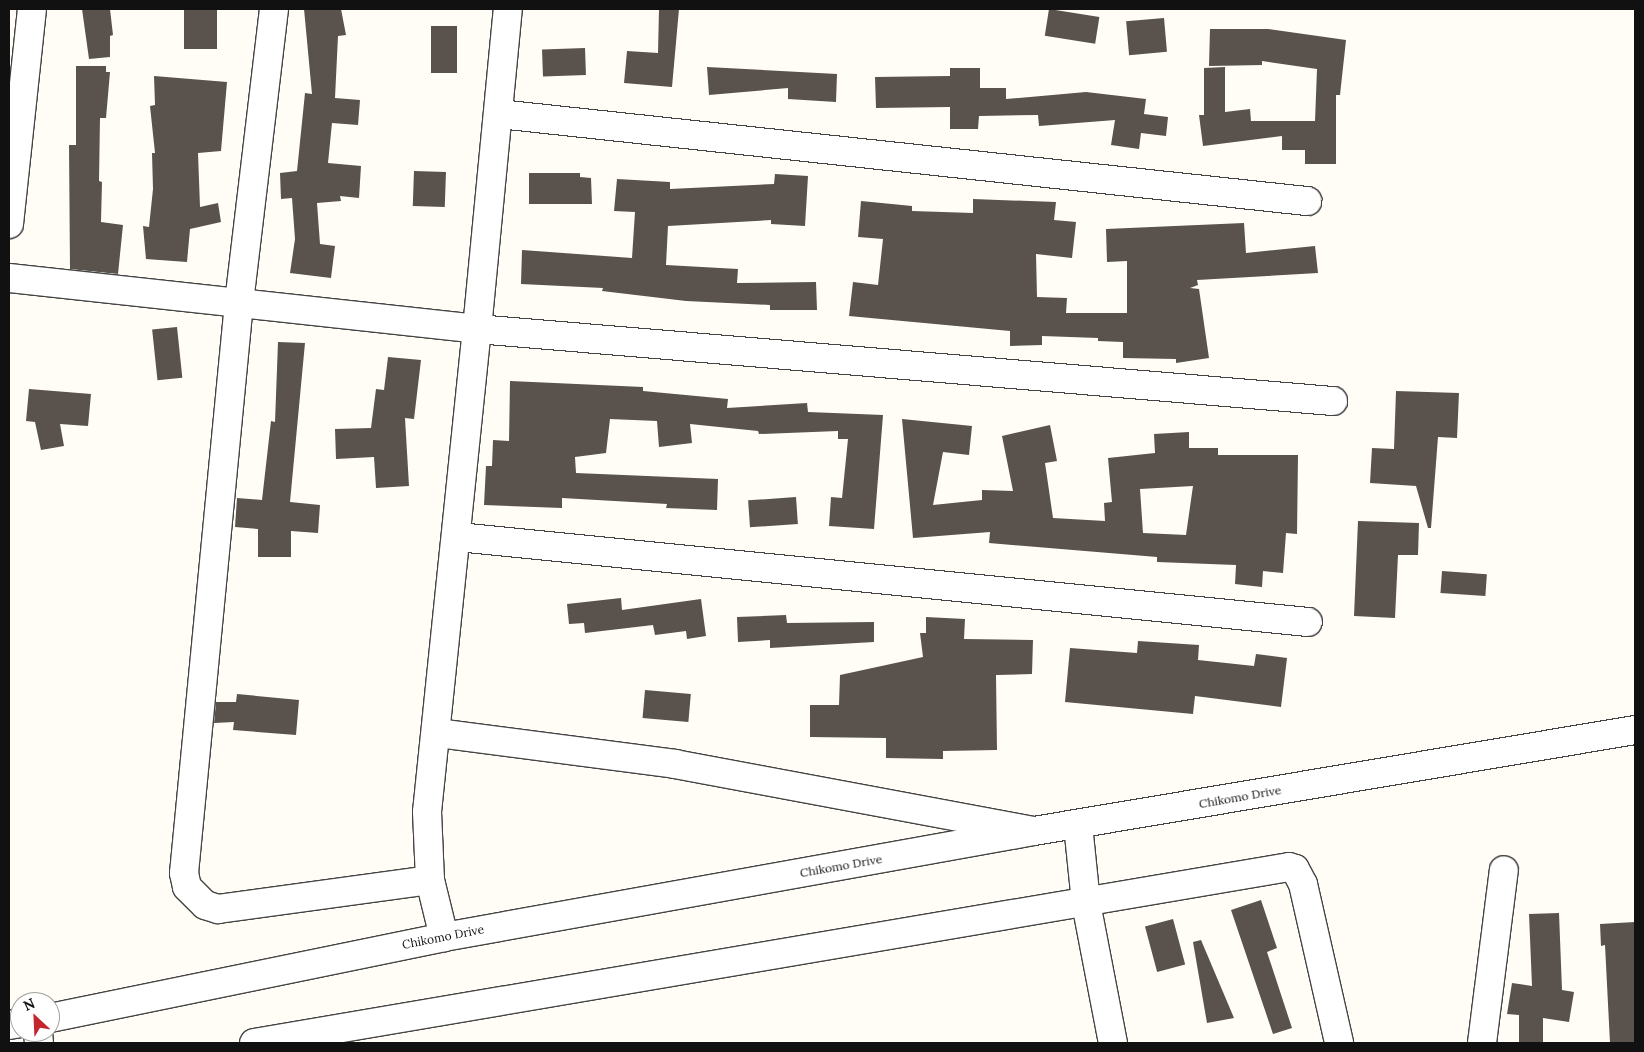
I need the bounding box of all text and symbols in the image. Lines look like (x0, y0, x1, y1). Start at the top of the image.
street label: Chikomo Drive (1198, 783, 1282, 811)
street label: Chikomo Drive (799, 852, 883, 880)
street label: Chikomo Drive (401, 922, 485, 952)
north arrow (10, 992, 60, 1042)
text: N (20, 994, 38, 1015)

